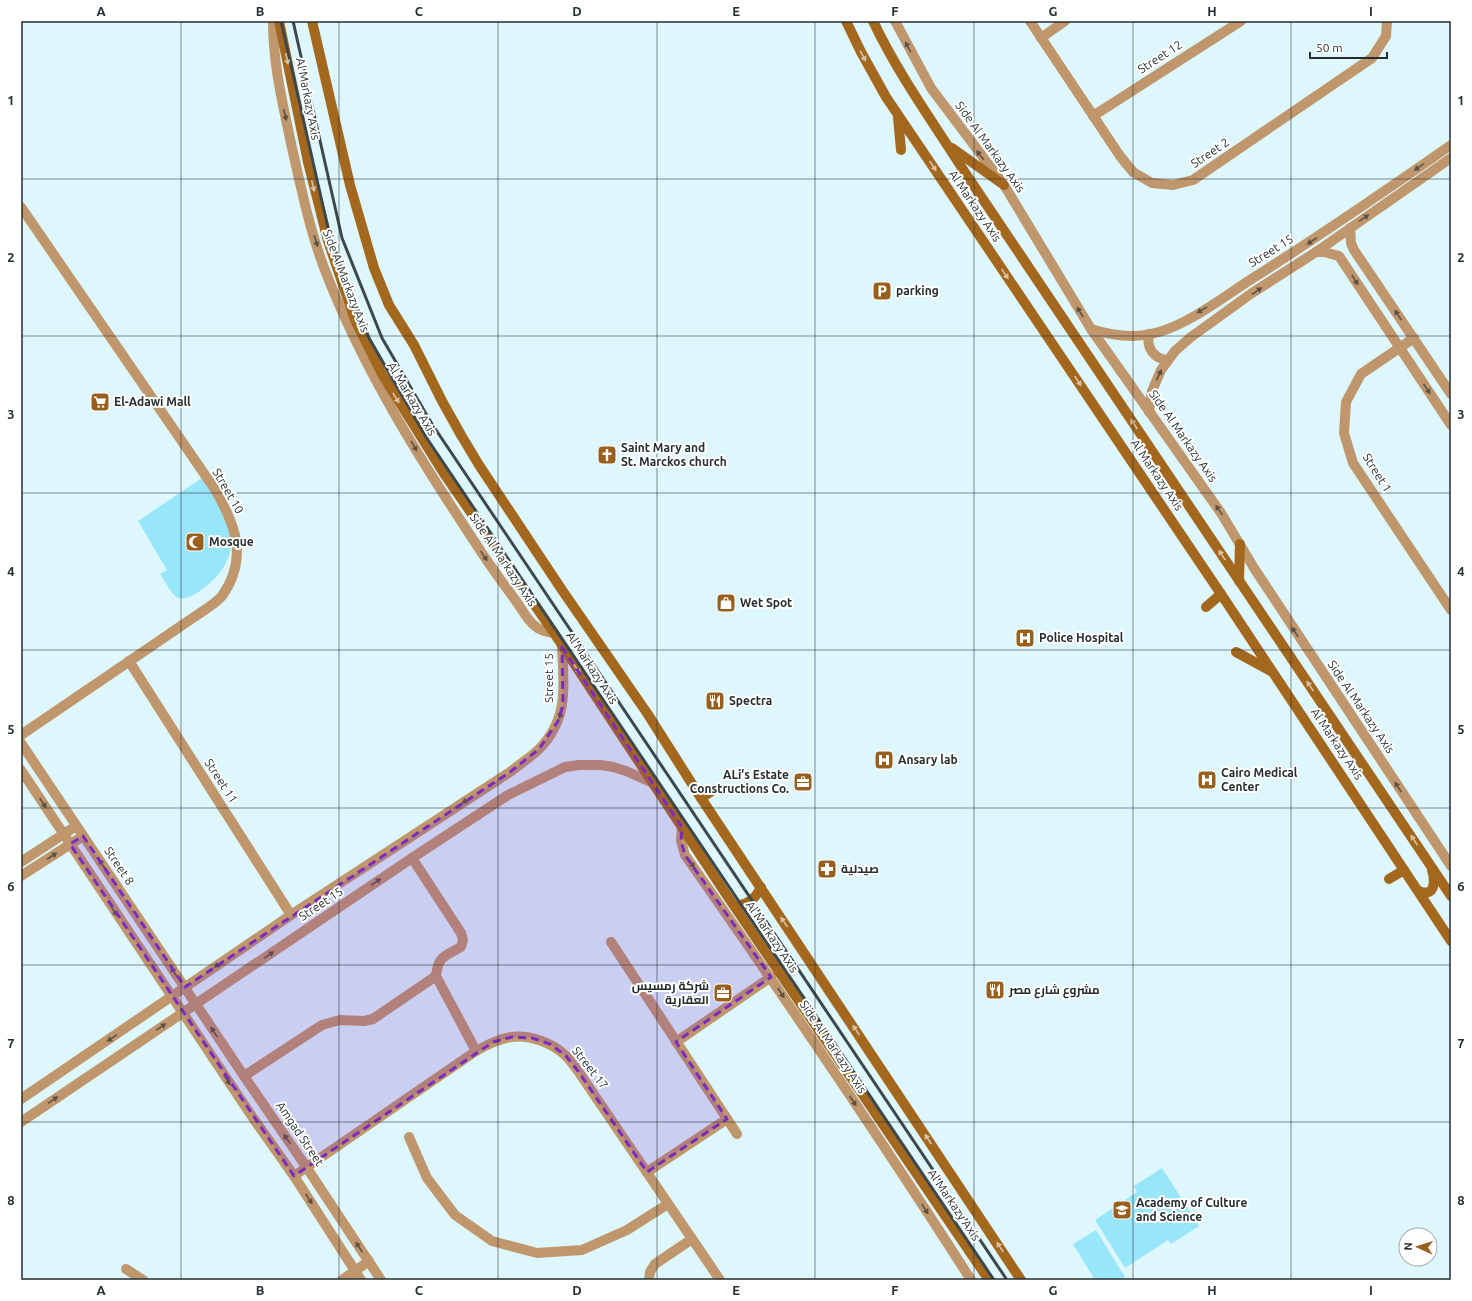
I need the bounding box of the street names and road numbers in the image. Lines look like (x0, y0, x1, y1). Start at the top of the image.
street label: Street 12 (1135, 38, 1184, 76)
street label: Al Markazy Axis (294, 57, 323, 141)
street label: Side Al Markazy Axis (953, 99, 1028, 195)
street label: Street 2 (1188, 135, 1231, 170)
street label: Al Markazy Axis (947, 167, 1004, 244)
street label: Side Al Markazy Axis (321, 228, 372, 334)
street label: Street 15 (1246, 232, 1295, 269)
street label: Al Markazy Axis (385, 360, 439, 438)
street label: Side Al Markazy Axis (1146, 387, 1220, 485)
street label: Al Markazy Axis (1128, 436, 1186, 514)
street label: Street 1 (1361, 451, 1394, 494)
street label: Street 10 (210, 466, 247, 516)
street label: Side Al Markazy Axis (468, 511, 539, 609)
street label: Al Markazy Axis (564, 629, 621, 706)
street label: Street 15 (542, 653, 555, 703)
street label: Side Al Markazy Axis (1325, 658, 1397, 756)
street label: Al Markazy Axis (1308, 705, 1366, 783)
street label: Street 11 (202, 756, 240, 805)
street label: Street 8 (102, 844, 137, 887)
street label: Street 15 (296, 884, 345, 923)
street label: Al Markazy Axis (744, 898, 801, 975)
street label: Side Al Markazy Axis (798, 998, 869, 1096)
street label: Street 17 (570, 1044, 611, 1091)
street label: Amgad Street (274, 1099, 327, 1168)
street label: Al Markazy Axis (926, 1166, 983, 1243)

